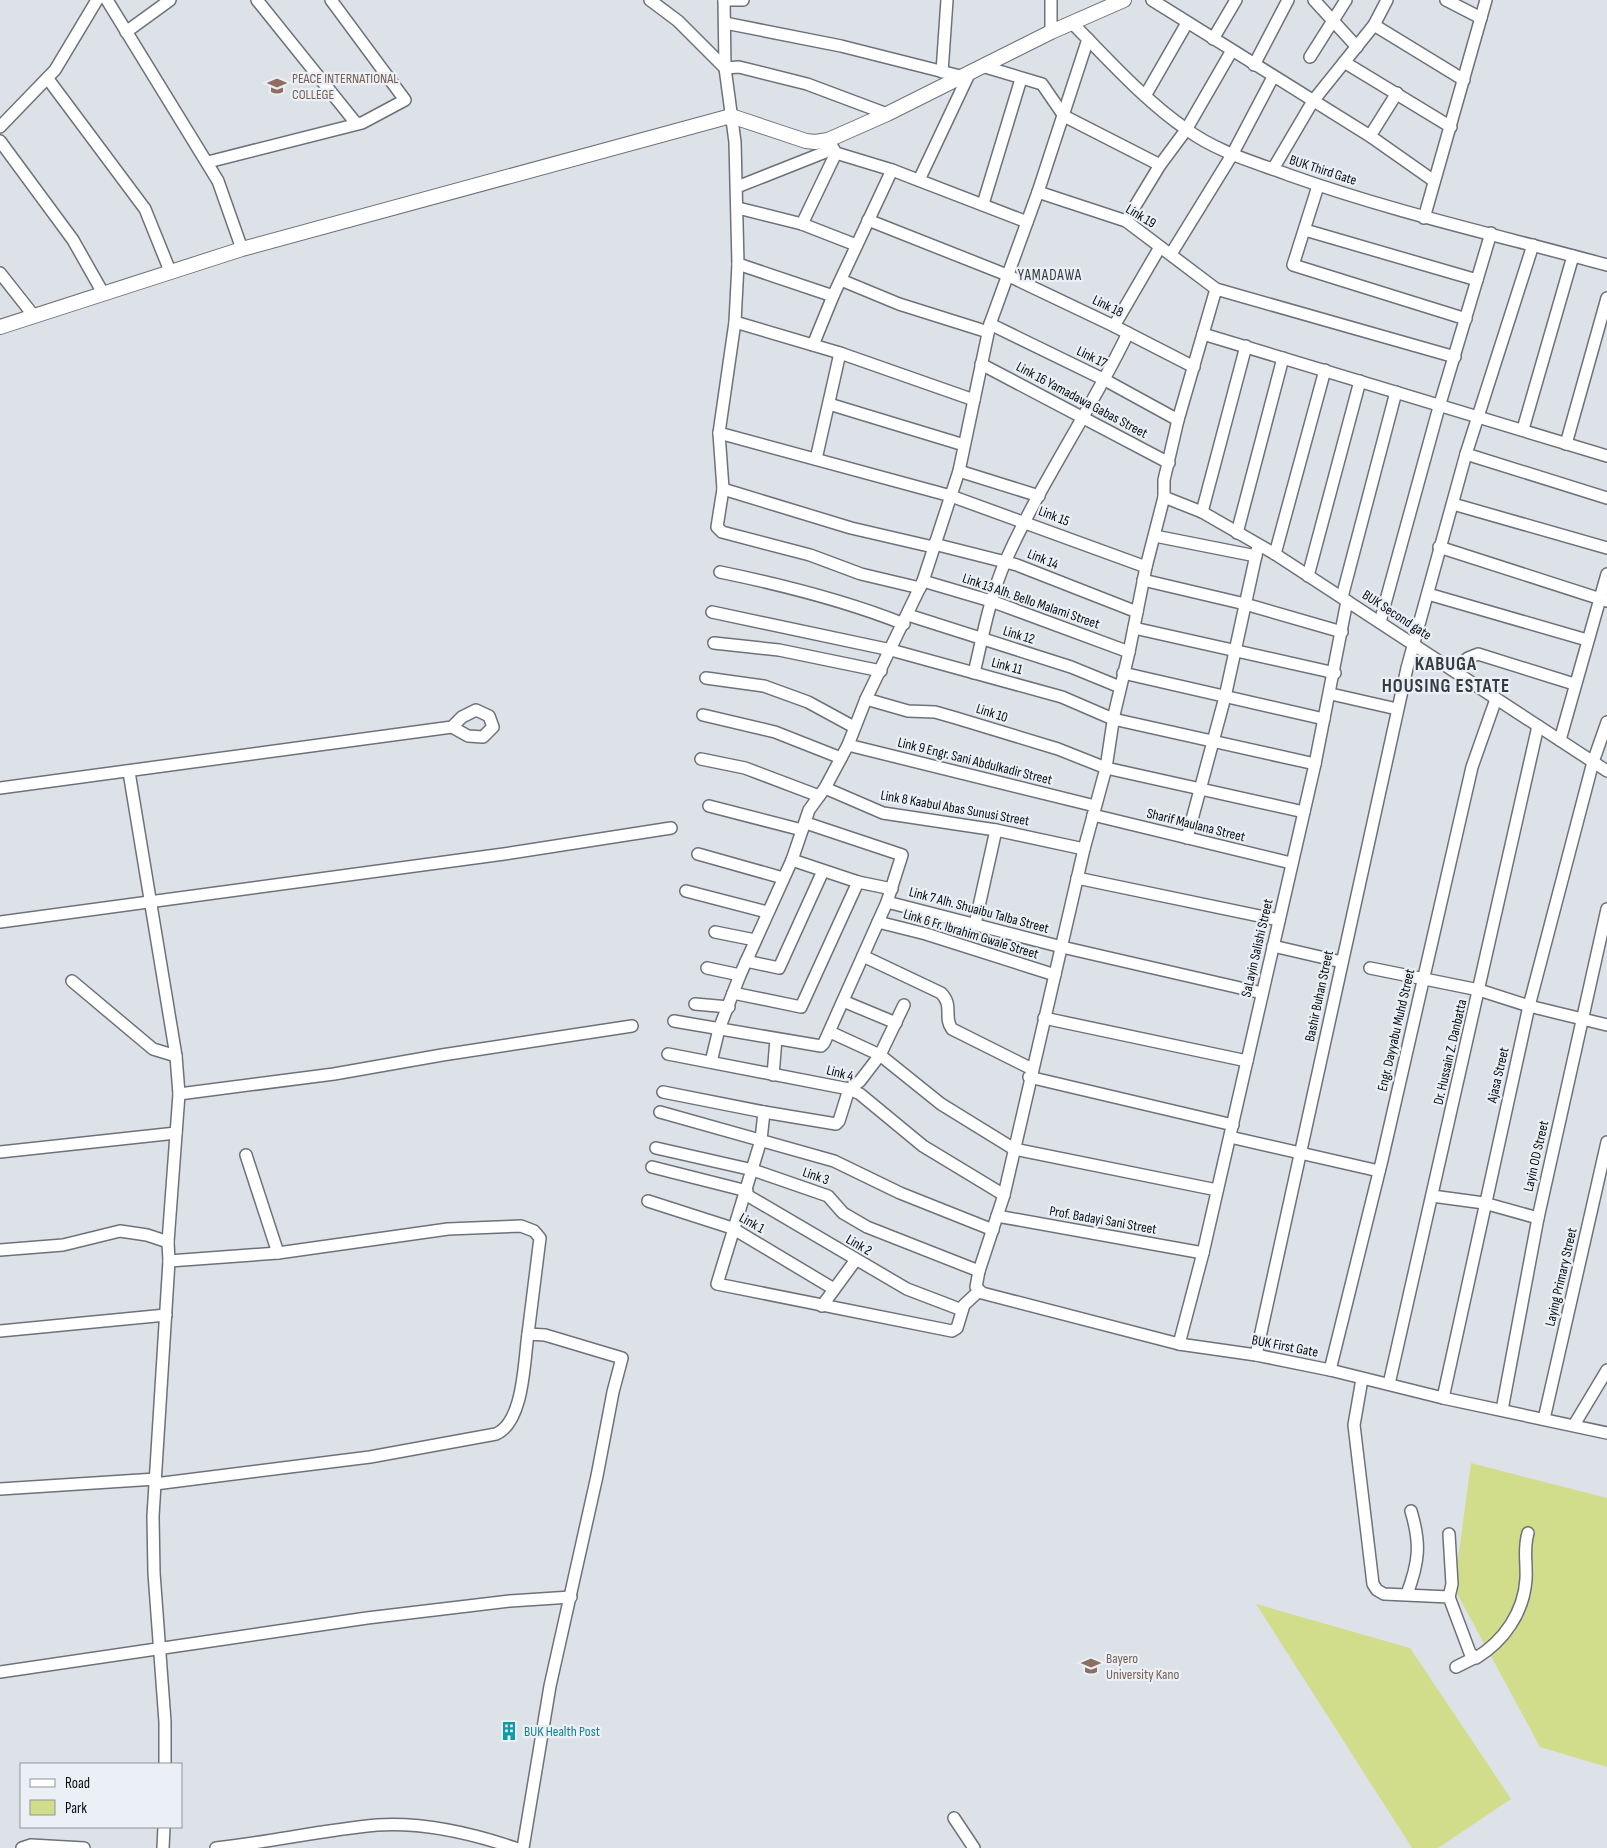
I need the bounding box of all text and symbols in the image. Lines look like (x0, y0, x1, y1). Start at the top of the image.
place label: PEACE INTERNATIONAL COLLEGE (292, 70, 398, 103)
school or university icon: PEACE INTERNATIONAL COLLEGE (266, 75, 288, 97)
street label: BUK Third Gate (1287, 151, 1359, 189)
street label: Link 19 (1123, 200, 1159, 232)
district label: YAMADAWA (1018, 266, 1082, 285)
street label: Link 18 (1090, 291, 1126, 321)
street label: Link 17 (1074, 342, 1110, 372)
street label: Link 16 Yamadawa Gabas Street (1013, 358, 1151, 442)
street label: Link 15 (1036, 502, 1072, 530)
street label: Link 14 (1025, 545, 1061, 573)
street label: Link 13 Alh. Bello Malami Street (960, 569, 1102, 633)
street label: BUK Second gate (1359, 586, 1435, 644)
street label: Link 12 (1001, 622, 1037, 648)
district label: KABUGA HOUSING ESTATE (1382, 653, 1510, 698)
street label: Link 11 (990, 654, 1024, 678)
street label: Link 10 (974, 700, 1010, 726)
street label: Link 9 Engr. Sani Abdulkadir Street (896, 734, 1054, 788)
street label: Link 8 Kaabul Abas Sunusi Street (879, 787, 1031, 829)
street label: Sharif Maulana Street (1145, 805, 1247, 845)
street label: Link 7 Alh. Shuaibu Talba Street (907, 883, 1051, 937)
street label: SaLayin Salishi Street (1237, 897, 1277, 999)
street label: Link 6 Fr. Ibrahim Gwale Street (901, 905, 1041, 963)
street label: Bashir Buhan Street (1301, 949, 1337, 1043)
street label: Engr. Dayyabu Muhd Street (1374, 967, 1418, 1093)
street label: Dr. Hussain Z. Danbatta (1430, 998, 1470, 1106)
street label: Ajasa Street (1483, 1046, 1513, 1105)
street label: Link 4 (825, 1061, 855, 1085)
street label: Layin OD Street (1520, 1119, 1552, 1193)
street label: Link 3 (800, 1164, 832, 1189)
street label: Prof. Badayi Sani Street (1048, 1202, 1158, 1238)
street label: Link 1 (736, 1209, 768, 1237)
street label: Laying Primary Street (1541, 1226, 1581, 1328)
street label: Link 2 (843, 1231, 875, 1259)
street label: BUK First Gate (1250, 1331, 1320, 1361)
place label: Bayero University Kano (1106, 1650, 1179, 1683)
school or university icon: Bayero University Kano (1080, 1655, 1102, 1677)
building icon: BUK Health Post (498, 1720, 520, 1742)
place label: BUK Health Post (524, 1723, 600, 1740)
legend (20, 1763, 182, 1828)
text: Road (65, 1774, 90, 1793)
text: Park (65, 1799, 87, 1818)

